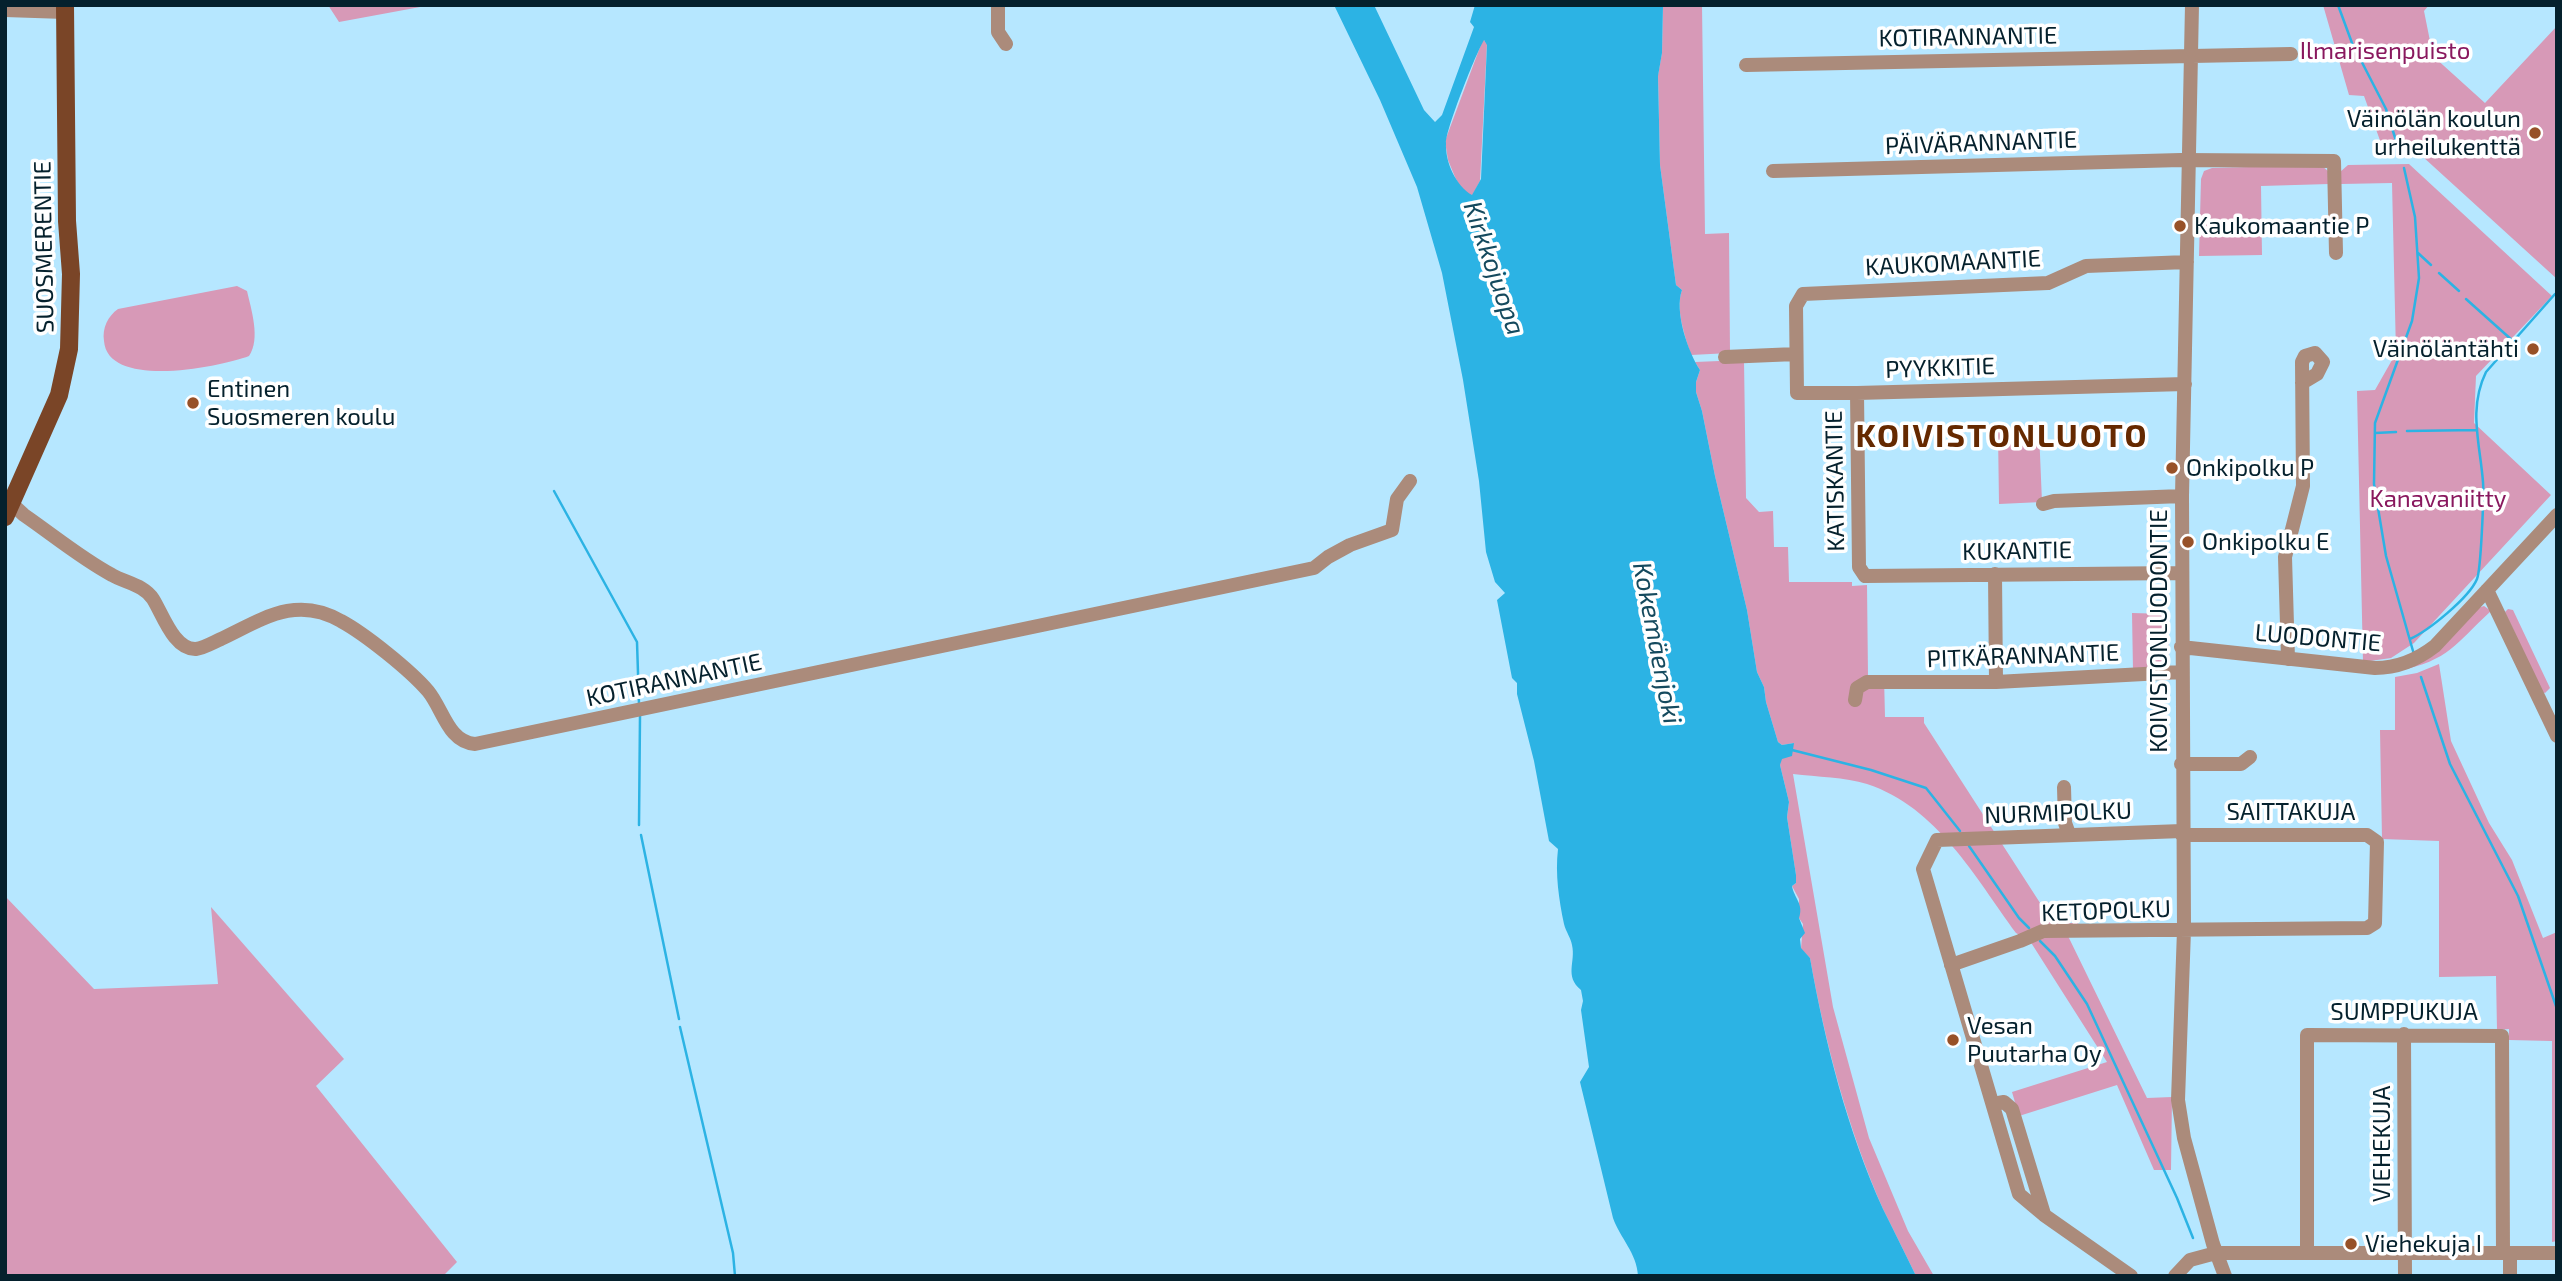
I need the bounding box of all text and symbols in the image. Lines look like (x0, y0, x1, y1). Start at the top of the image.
street label: KOTIRANNANTIE (1878, 21, 2058, 53)
park label: Ilmarisenpuisto (2300, 37, 2470, 65)
place label: Väinölän koulun urheilukenttä (2347, 105, 2521, 161)
street label: PÄIVÄRANNANTIE (1884, 125, 2078, 161)
marker: Väinölän koulun urheilukenttä (2527, 125, 2543, 141)
street label: SUOSMERENTIE (28, 161, 60, 333)
water label: Kirkkojuopa (1457, 197, 1531, 339)
place label: Kaukomaantie P (2194, 212, 2369, 240)
marker: Kaukomaantie P (2172, 218, 2188, 234)
street label: KAUKOMAANTIE (1864, 244, 2042, 282)
place label: Väinöläntähti (2373, 335, 2519, 363)
marker: Väinöläntähti (2525, 341, 2541, 357)
street label: PYYKKITIE (1885, 352, 1995, 384)
place label: Entinen Suosmeren koulu (207, 375, 395, 431)
marker: Entinen Suosmeren koulu (185, 395, 201, 411)
street label: KATISKANTIE (1819, 410, 1851, 552)
district label: KOIVISTONLUOTO (1857, 417, 2147, 455)
place label: Onkipolku P (2186, 454, 2314, 482)
marker: Onkipolku P (2164, 460, 2180, 476)
park label: Kanavaniitty (2369, 485, 2507, 513)
street label: KOIVISTONLUODONTIE (2145, 509, 2173, 753)
place label: Onkipolku E (2202, 528, 2330, 556)
marker: Onkipolku E (2180, 534, 2196, 550)
street label: KUKANTIE (1962, 536, 2072, 566)
water label: Kokemäenjoki (1626, 559, 1688, 727)
street label: LUODONTIE (2254, 618, 2382, 658)
street label: PITKÄRANNANTIE (1926, 638, 2120, 674)
street label: KOTIRANNANTIE (584, 647, 764, 713)
street label: NURMIPOLKU (1984, 796, 2132, 830)
street label: SAITTAKUJA (2227, 798, 2355, 826)
street label: KETOPOLKU (2041, 894, 2171, 928)
street label: SUMPPUKUJA (2330, 998, 2478, 1026)
place label: Vesan Puutarha Oy (1967, 1012, 2102, 1068)
marker: Vesan Puutarha Oy (1945, 1032, 1961, 1048)
street label: VIEHEKUJA (2368, 1086, 2396, 1202)
place label: Viehekuja I (2365, 1230, 2482, 1258)
marker: Viehekuja I (2343, 1236, 2359, 1252)

